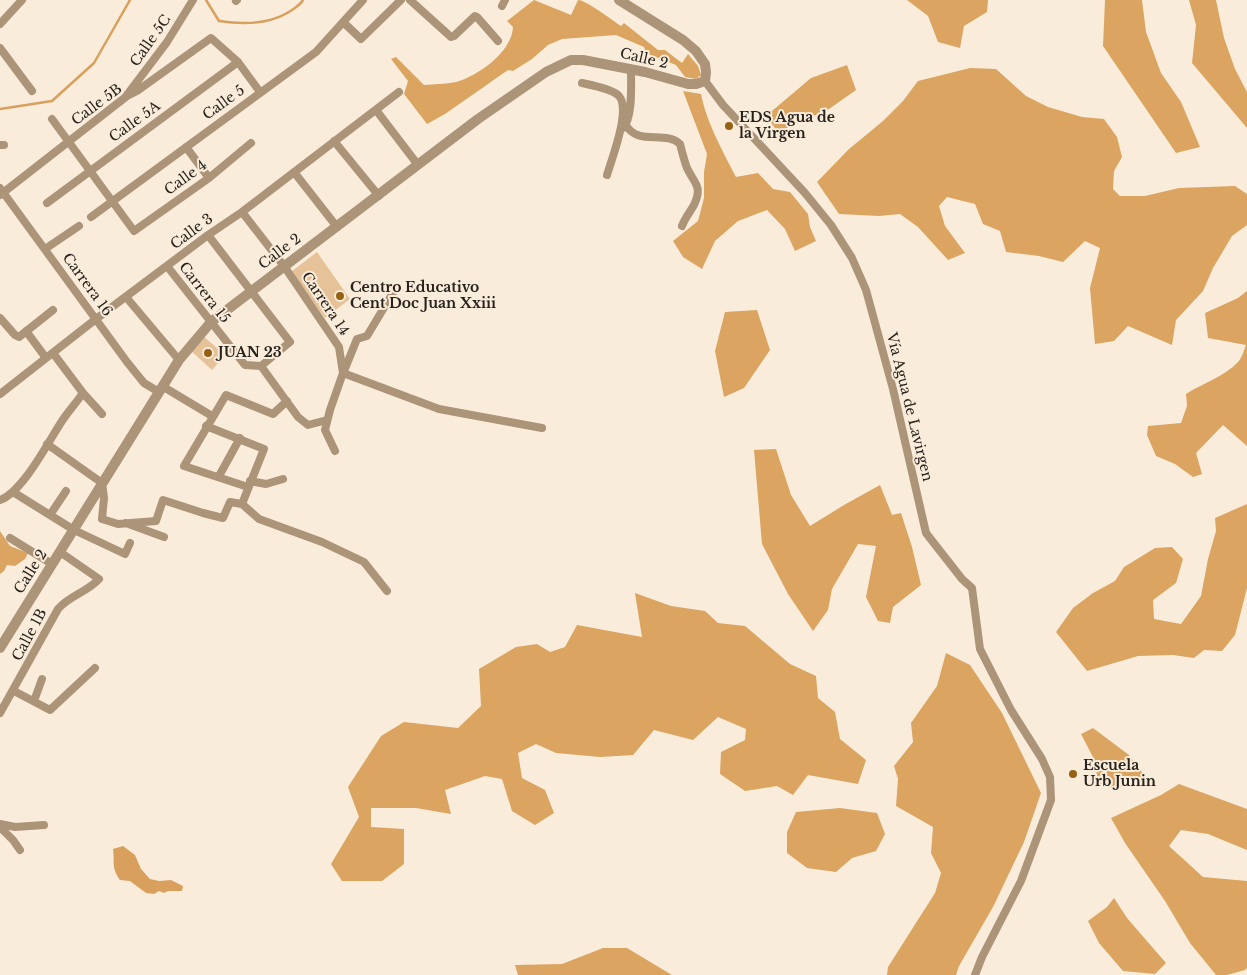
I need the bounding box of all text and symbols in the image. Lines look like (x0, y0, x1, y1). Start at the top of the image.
street label: Calle 5C (127, 12, 175, 70)
street label: Calle 2 (618, 45, 670, 73)
street label: Calle 5B (68, 81, 126, 129)
street label: Calle 5 (200, 82, 248, 124)
street label: Calle 5A (106, 98, 164, 146)
place label: EDS Agua de la Virgen (739, 110, 835, 142)
marker: EDS Agua de la Virgen (723, 120, 735, 132)
street label: Calle 4 (162, 157, 210, 199)
street label: Calle 3 (167, 211, 217, 253)
street label: Calle 2 (255, 231, 305, 273)
street label: Carrera 16 (58, 250, 116, 320)
street label: Carrera 15 (175, 259, 233, 327)
street label: Carrera 14 (298, 269, 352, 339)
place label: Centro Educativo Cent Doc Juan Xxiii (350, 280, 496, 312)
marker: Centro Educativo Cent Doc Juan Xxiii (334, 290, 346, 302)
street label: Vía Agua de Lavirgen (882, 331, 936, 483)
place label: JUAN 23 (218, 345, 282, 361)
marker: JUAN 23 (202, 347, 214, 359)
street label: Calle 2 (11, 547, 51, 597)
street label: Calle 1B (9, 606, 51, 664)
place label: Escuela Urb Junin (1083, 758, 1156, 790)
marker: Escuela Urb Junin (1067, 768, 1079, 780)

